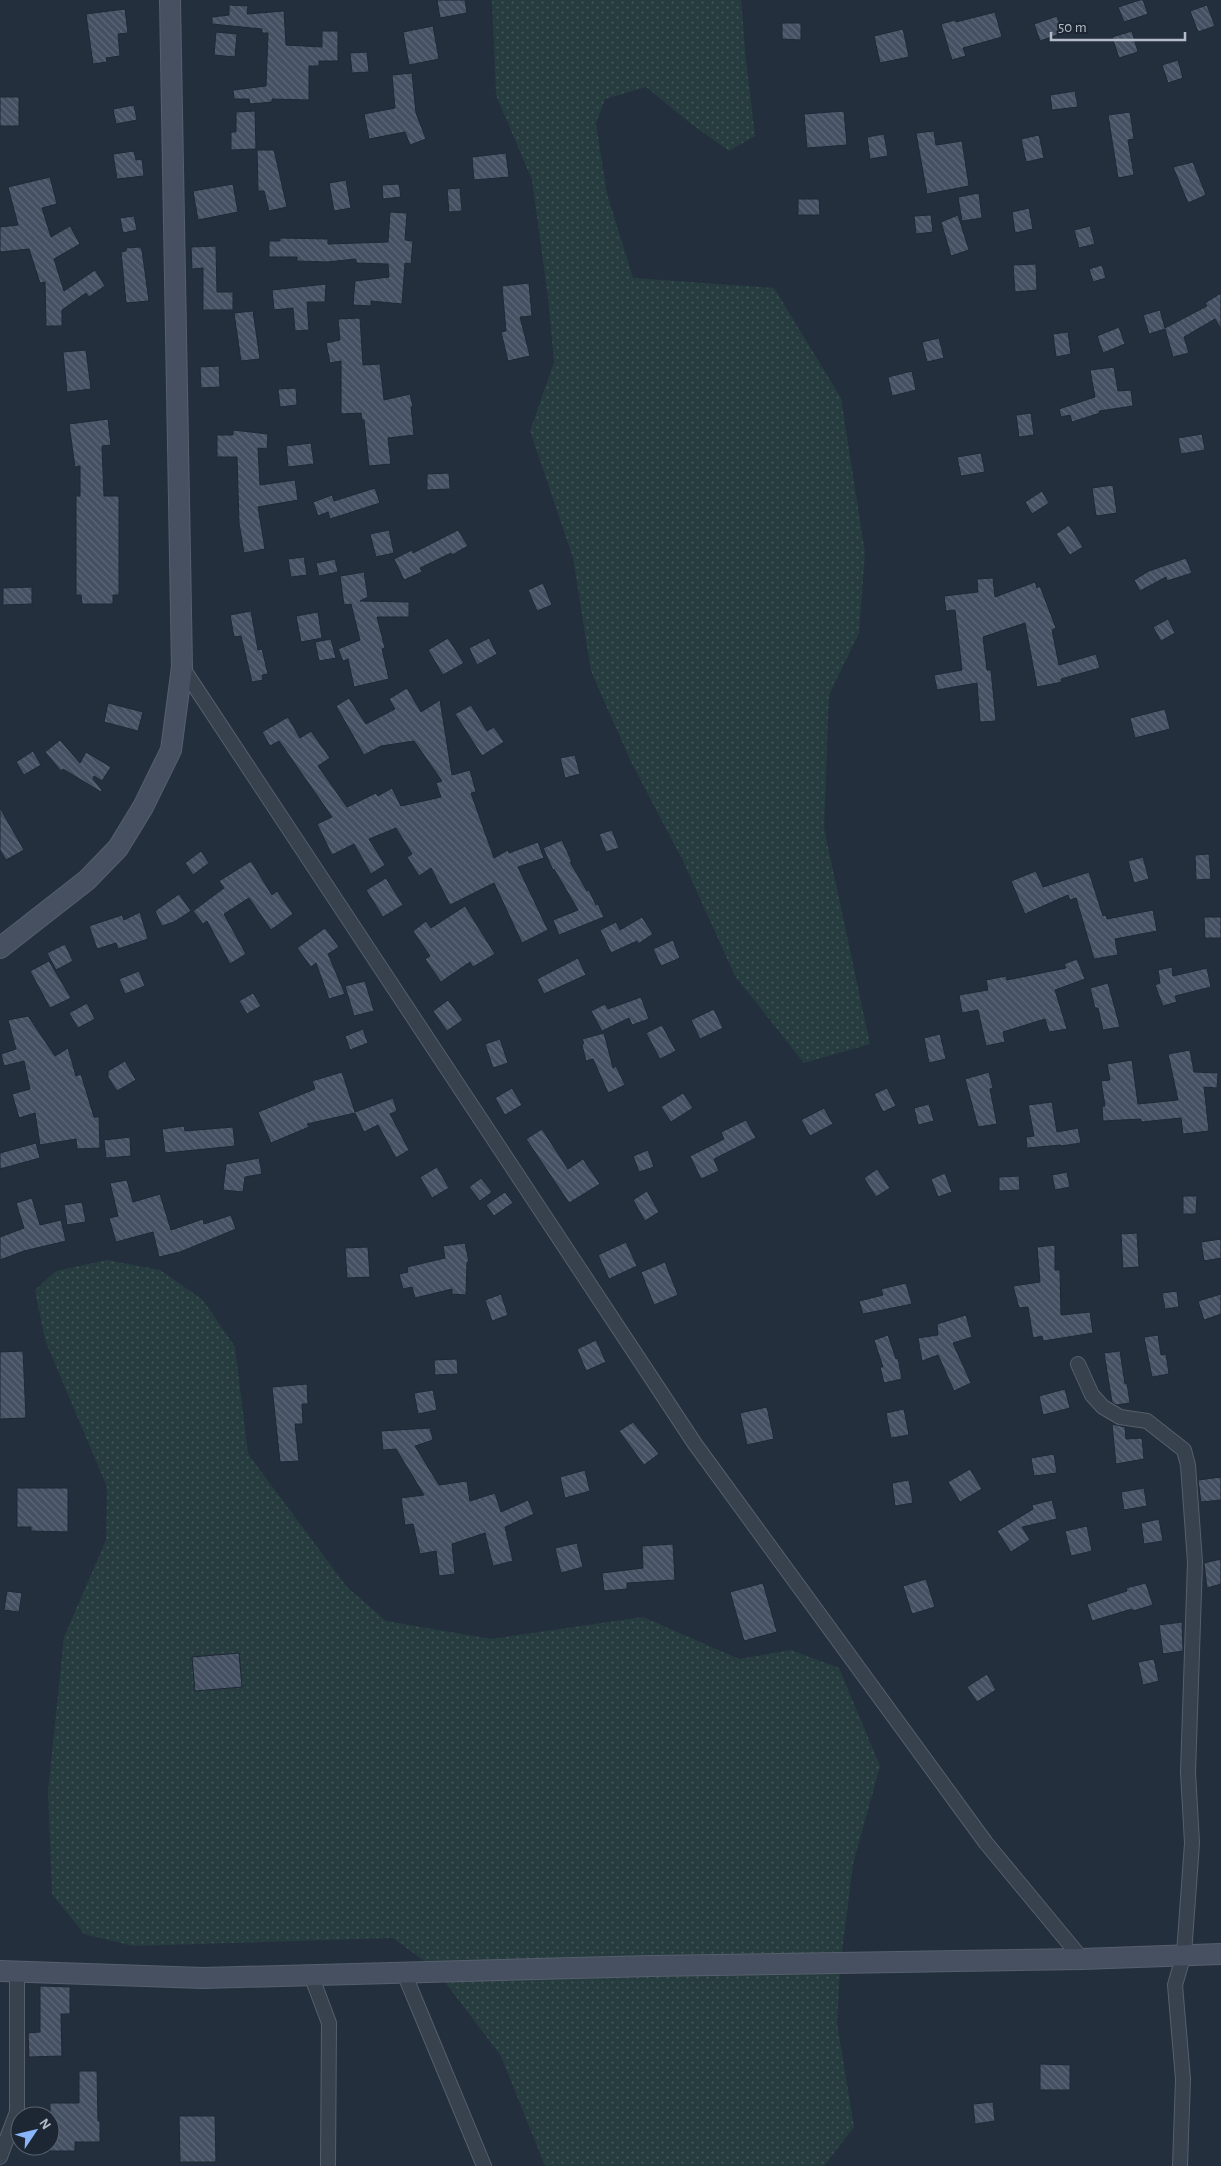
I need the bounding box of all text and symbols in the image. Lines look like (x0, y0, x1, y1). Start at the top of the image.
scale bar (1051, 10, 1185, 42)
text: 50 m (1058, 20, 1087, 35)
north arrow (10, 2106, 60, 2156)
text: N (36, 2116, 53, 2132)

